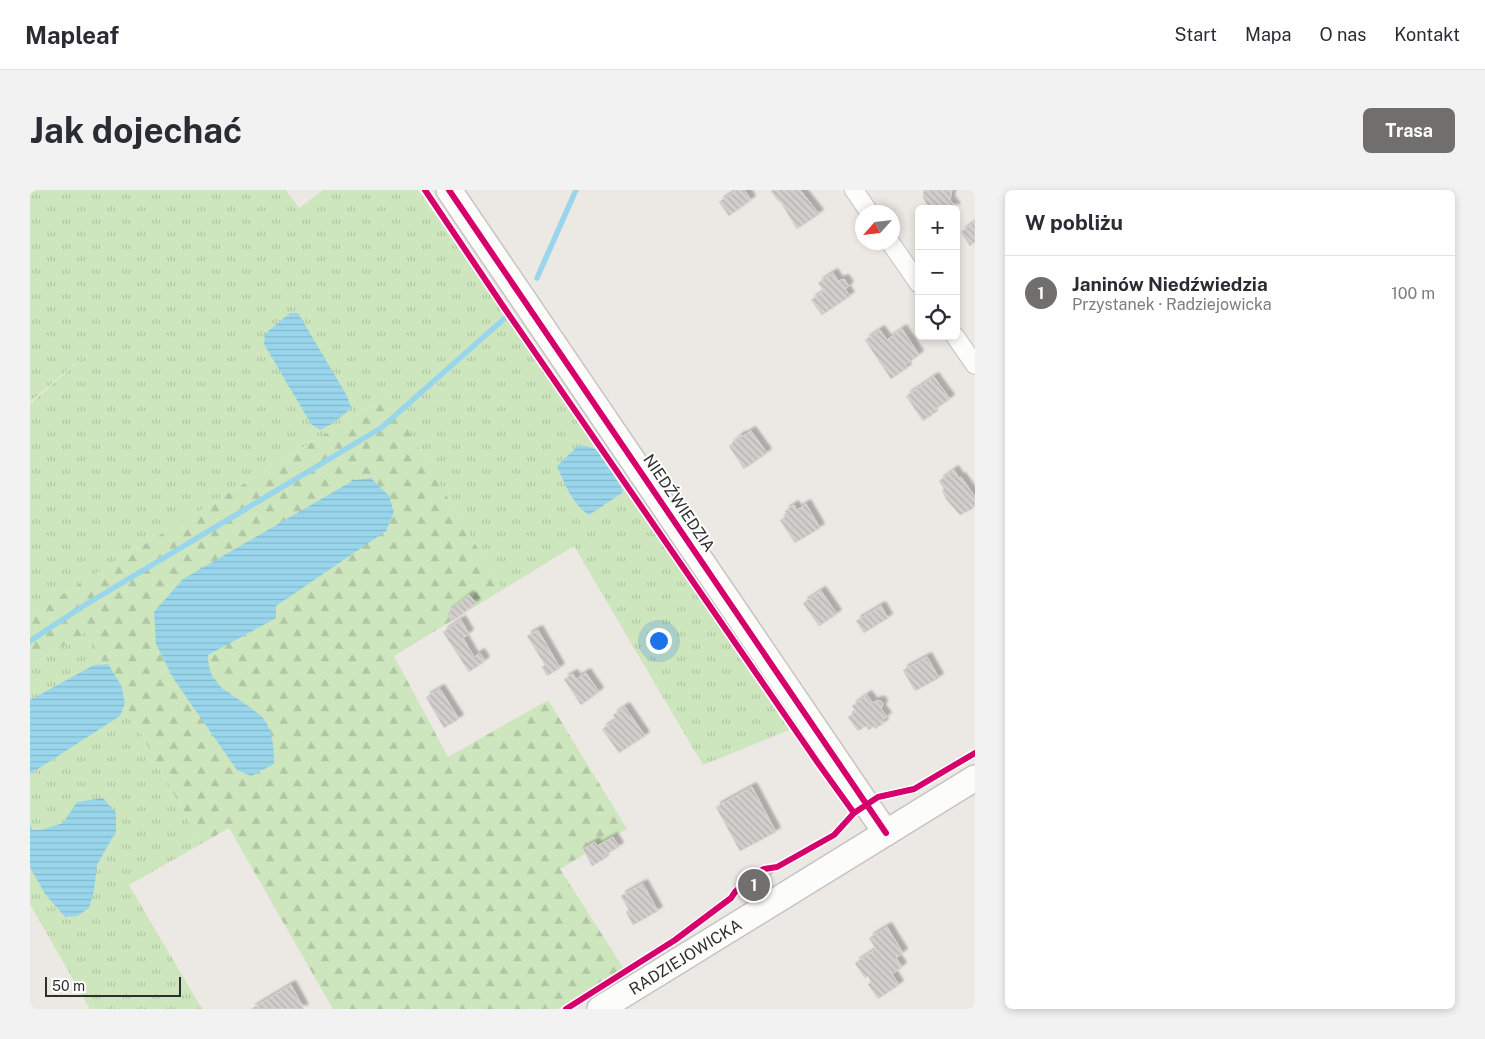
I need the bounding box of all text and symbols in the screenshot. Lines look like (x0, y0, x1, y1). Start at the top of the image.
text: Mapleaf (25, 21, 119, 49)
text: Start (1175, 24, 1217, 45)
text: Mapa (1245, 24, 1291, 45)
text: O nas (1319, 24, 1366, 45)
text: Kontakt (1394, 24, 1460, 45)
button: Trasa (1363, 108, 1455, 153)
text: Jak dojechać (30, 110, 242, 151)
north arrow (855, 205, 900, 250)
map controls (915, 205, 960, 340)
button: + (915, 205, 960, 250)
text: W pobliżu (1025, 210, 1123, 235)
button: − (915, 250, 960, 295)
text: Janinów Niedźwiedzia (1072, 273, 1268, 295)
text: 1 (1038, 284, 1044, 303)
text: 100 m (1391, 284, 1435, 303)
button: locate (915, 295, 960, 340)
text: Przystanek · Radziejowicka (1072, 295, 1272, 314)
street label: NIEDŹWIEDZIA (639, 450, 720, 556)
your location (646, 628, 672, 654)
pin: 1 (738, 866, 770, 904)
street label: RADZIEJOWICKA (625, 915, 745, 998)
scale bar (45, 974, 181, 997)
text: 50 m (52, 978, 85, 994)

